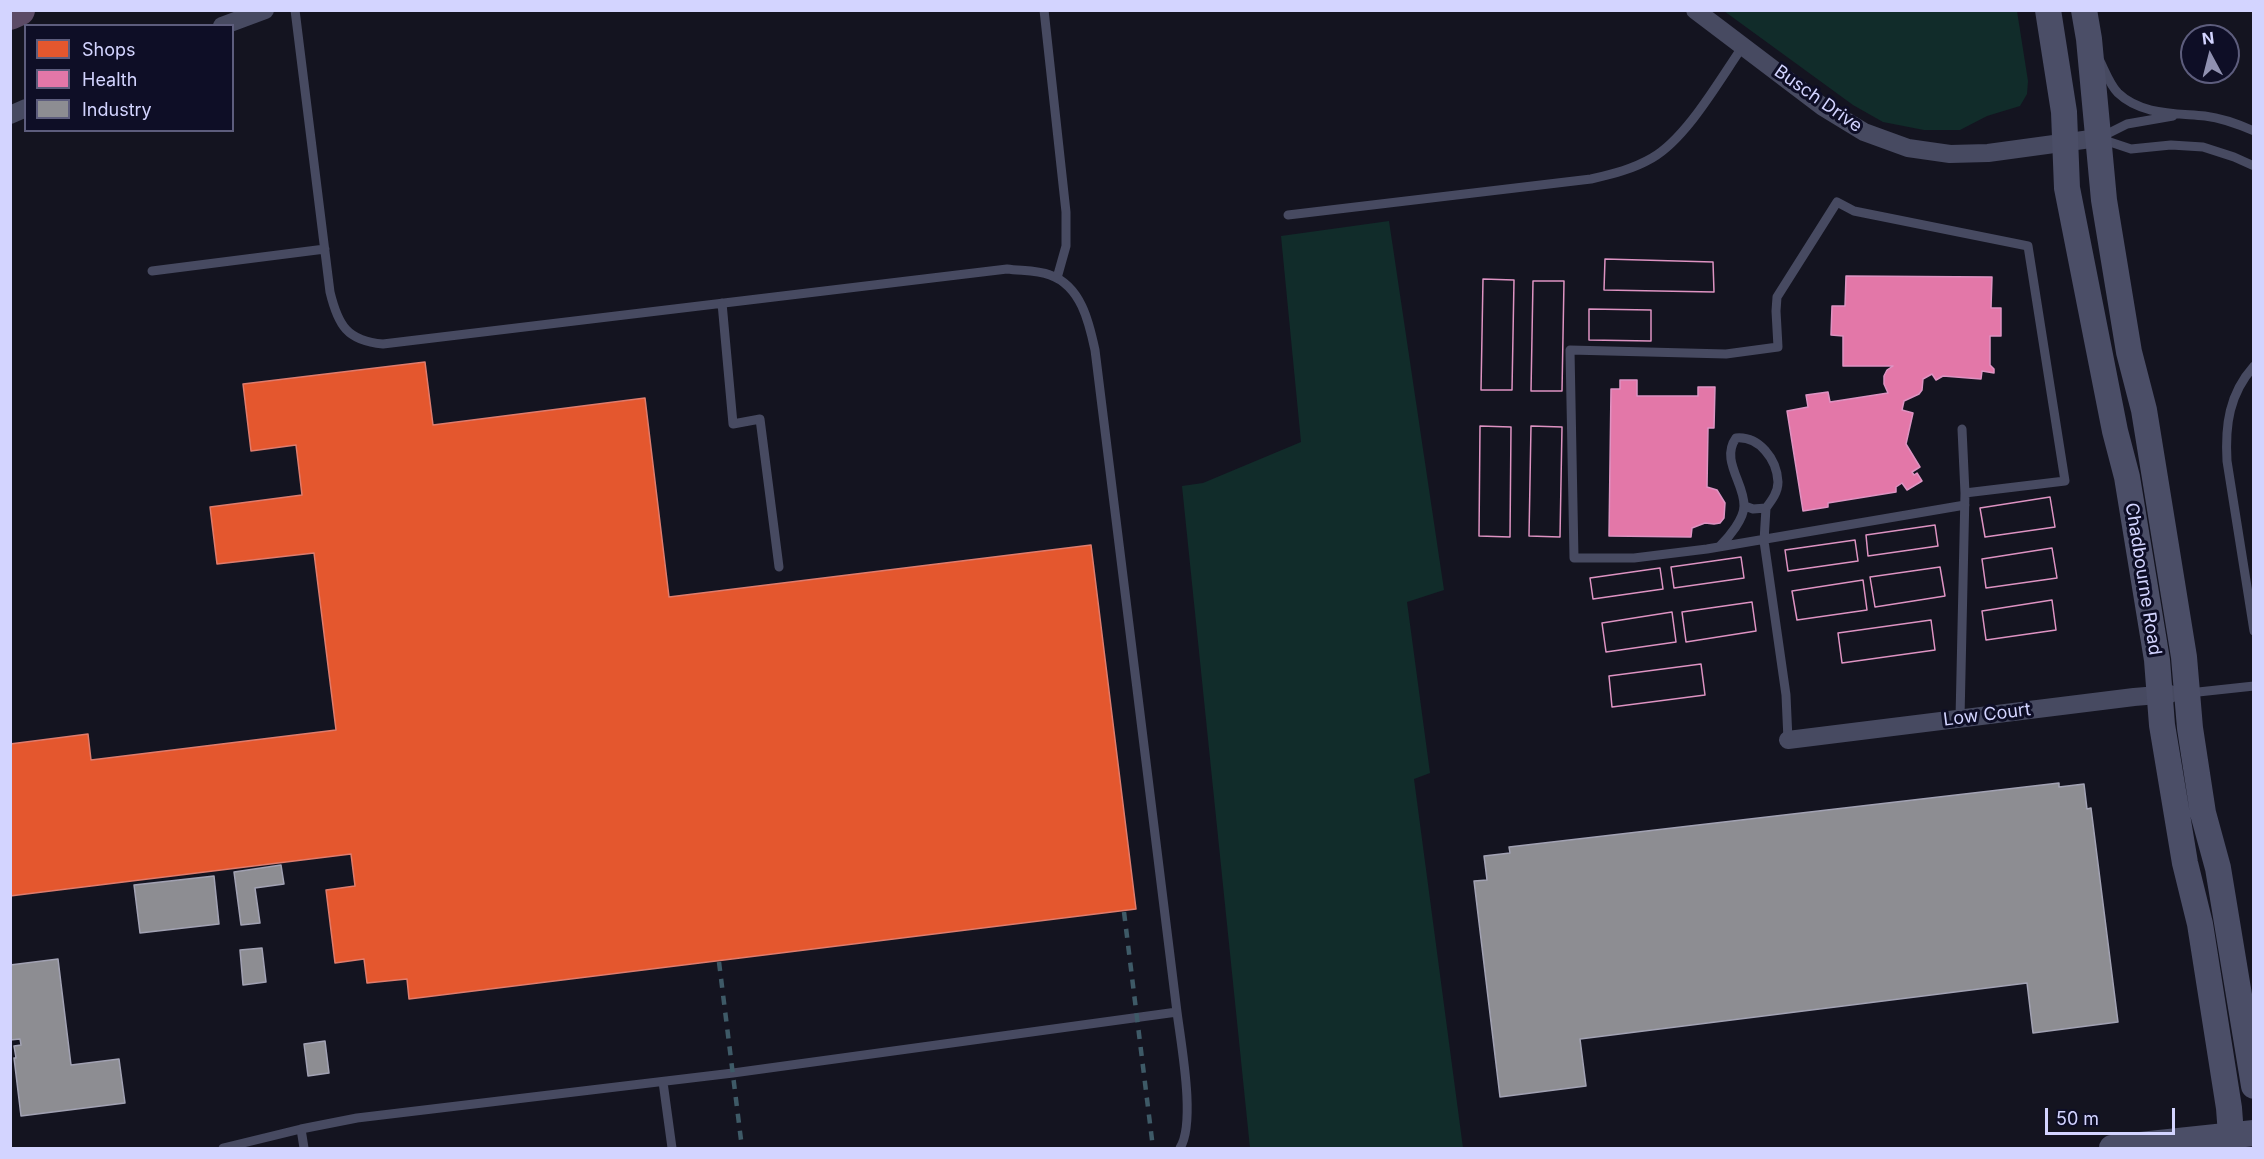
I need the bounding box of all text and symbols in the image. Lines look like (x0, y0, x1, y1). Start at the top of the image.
legend (24, 24, 234, 132)
north arrow (2180, 24, 2240, 84)
text: N (2201, 27, 2215, 49)
text: Shops (82, 39, 136, 60)
street label: Busch Drive (1770, 61, 1866, 137)
text: Health (82, 69, 137, 90)
text: Industry (82, 99, 152, 120)
street label: Chadbourne Road (2120, 501, 2166, 657)
street label: Low Court (1942, 699, 2032, 731)
scale bar (2048, 1096, 2178, 1134)
text: 50 m (2056, 1108, 2099, 1129)

